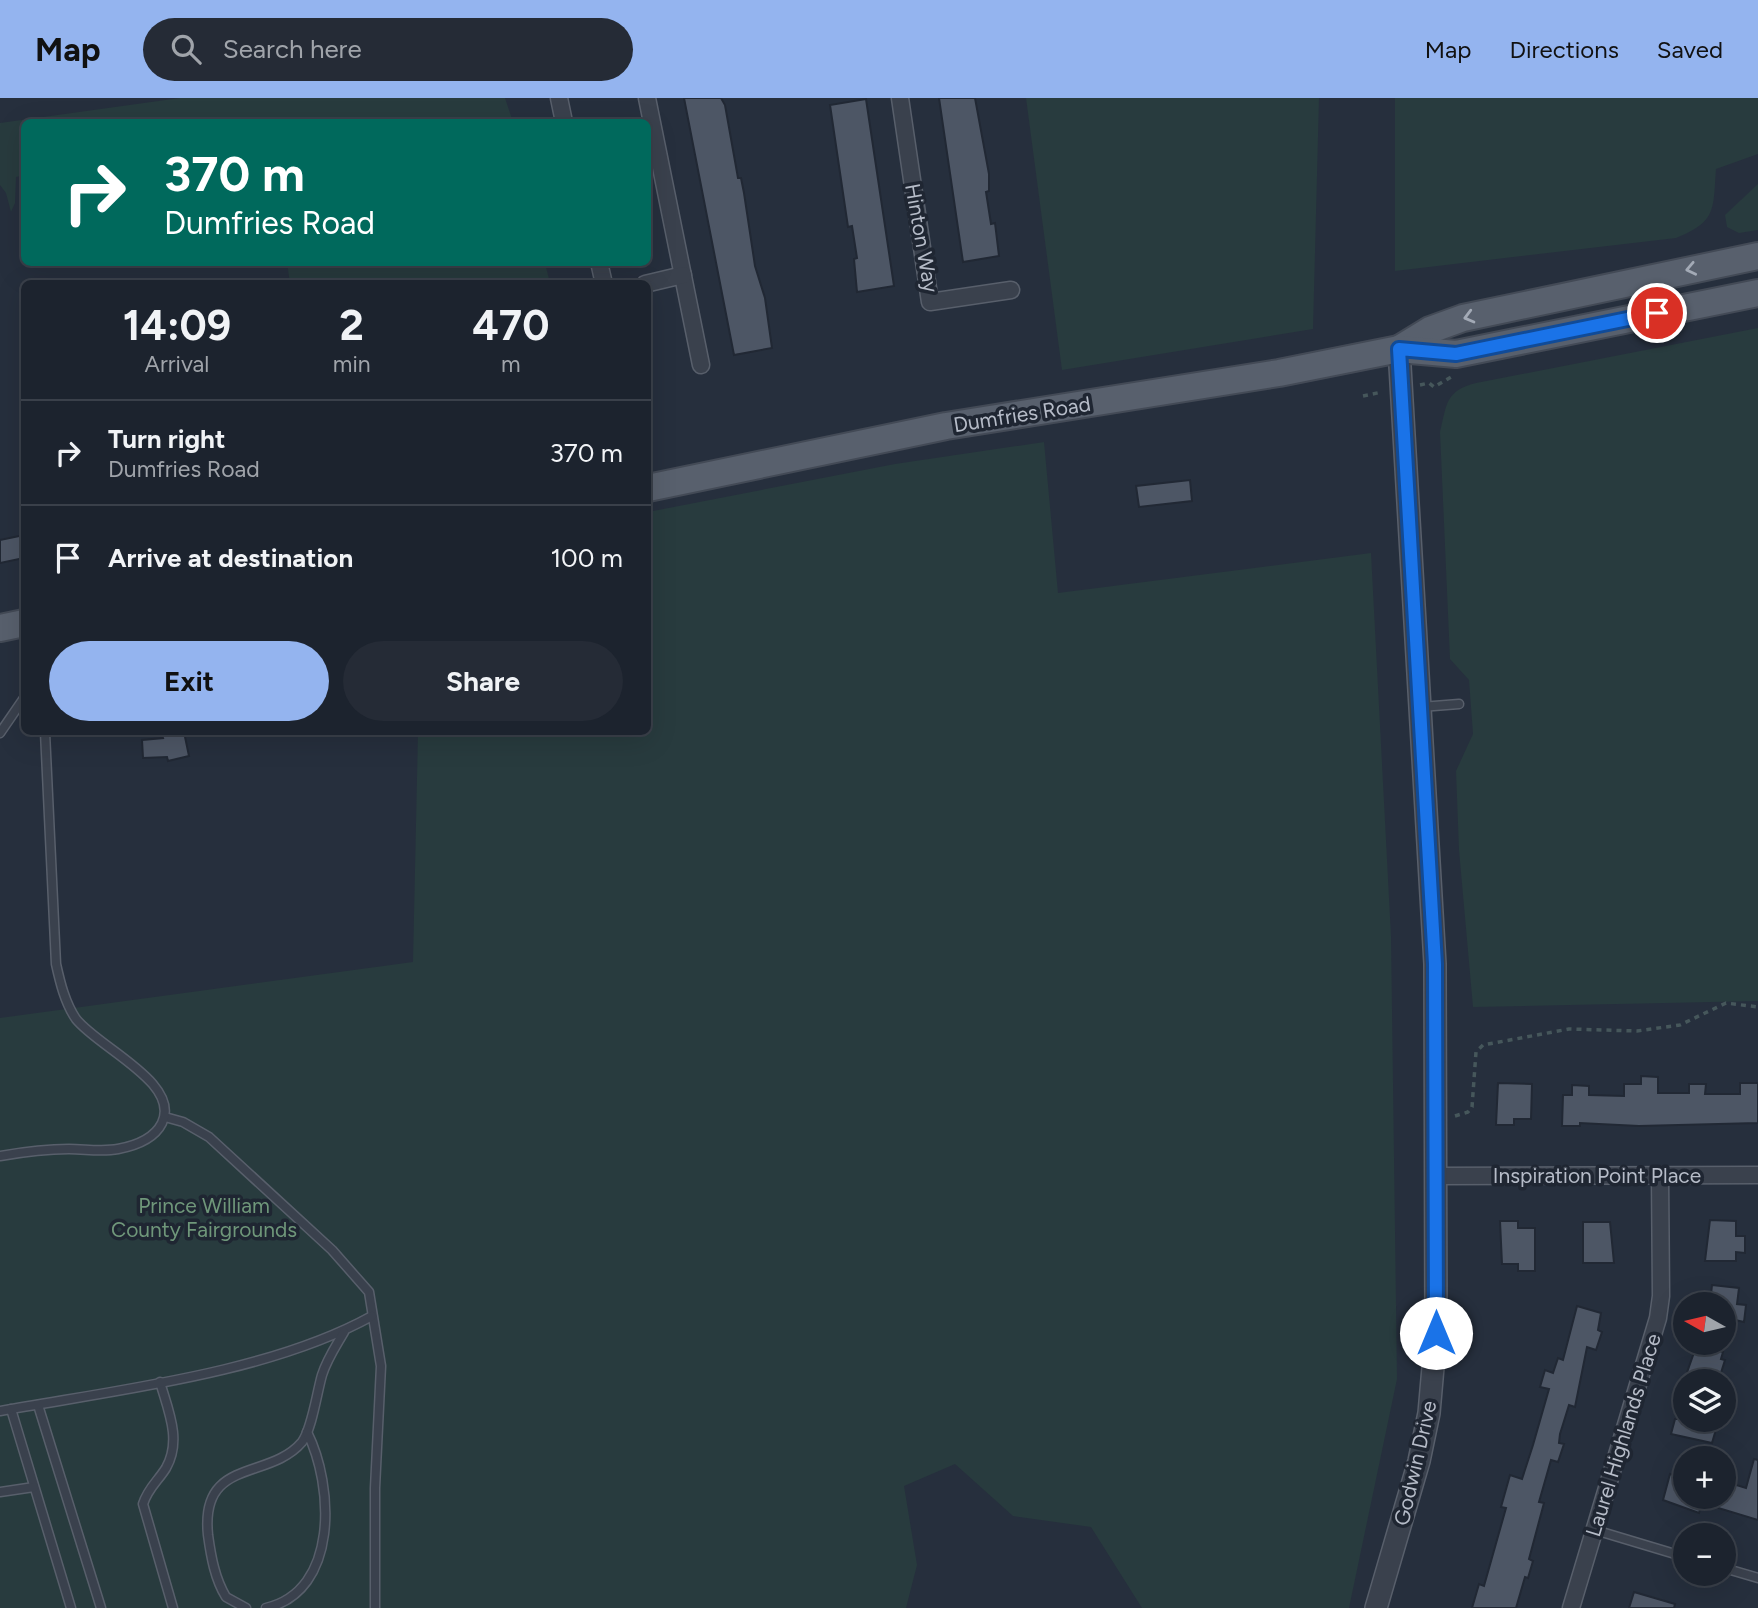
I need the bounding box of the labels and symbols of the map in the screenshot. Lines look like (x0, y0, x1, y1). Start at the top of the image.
street label: Hinton Way (900, 182, 944, 294)
one-way arrow (1685, 261, 1697, 276)
pin (1627, 283, 1687, 343)
one-way arrow (1463, 309, 1475, 323)
street label: Dumfries Road (952, 391, 1092, 437)
street label: Inspiration Point Place (1493, 1163, 1701, 1188)
park label: Prince William County Fairgrounds (111, 1193, 297, 1242)
north arrow (1673, 1292, 1736, 1354)
position arrow (1399, 1296, 1473, 1370)
street label: Laurel Highlands Place (1580, 1330, 1666, 1540)
street label: Godwin Drive (1389, 1398, 1441, 1528)

